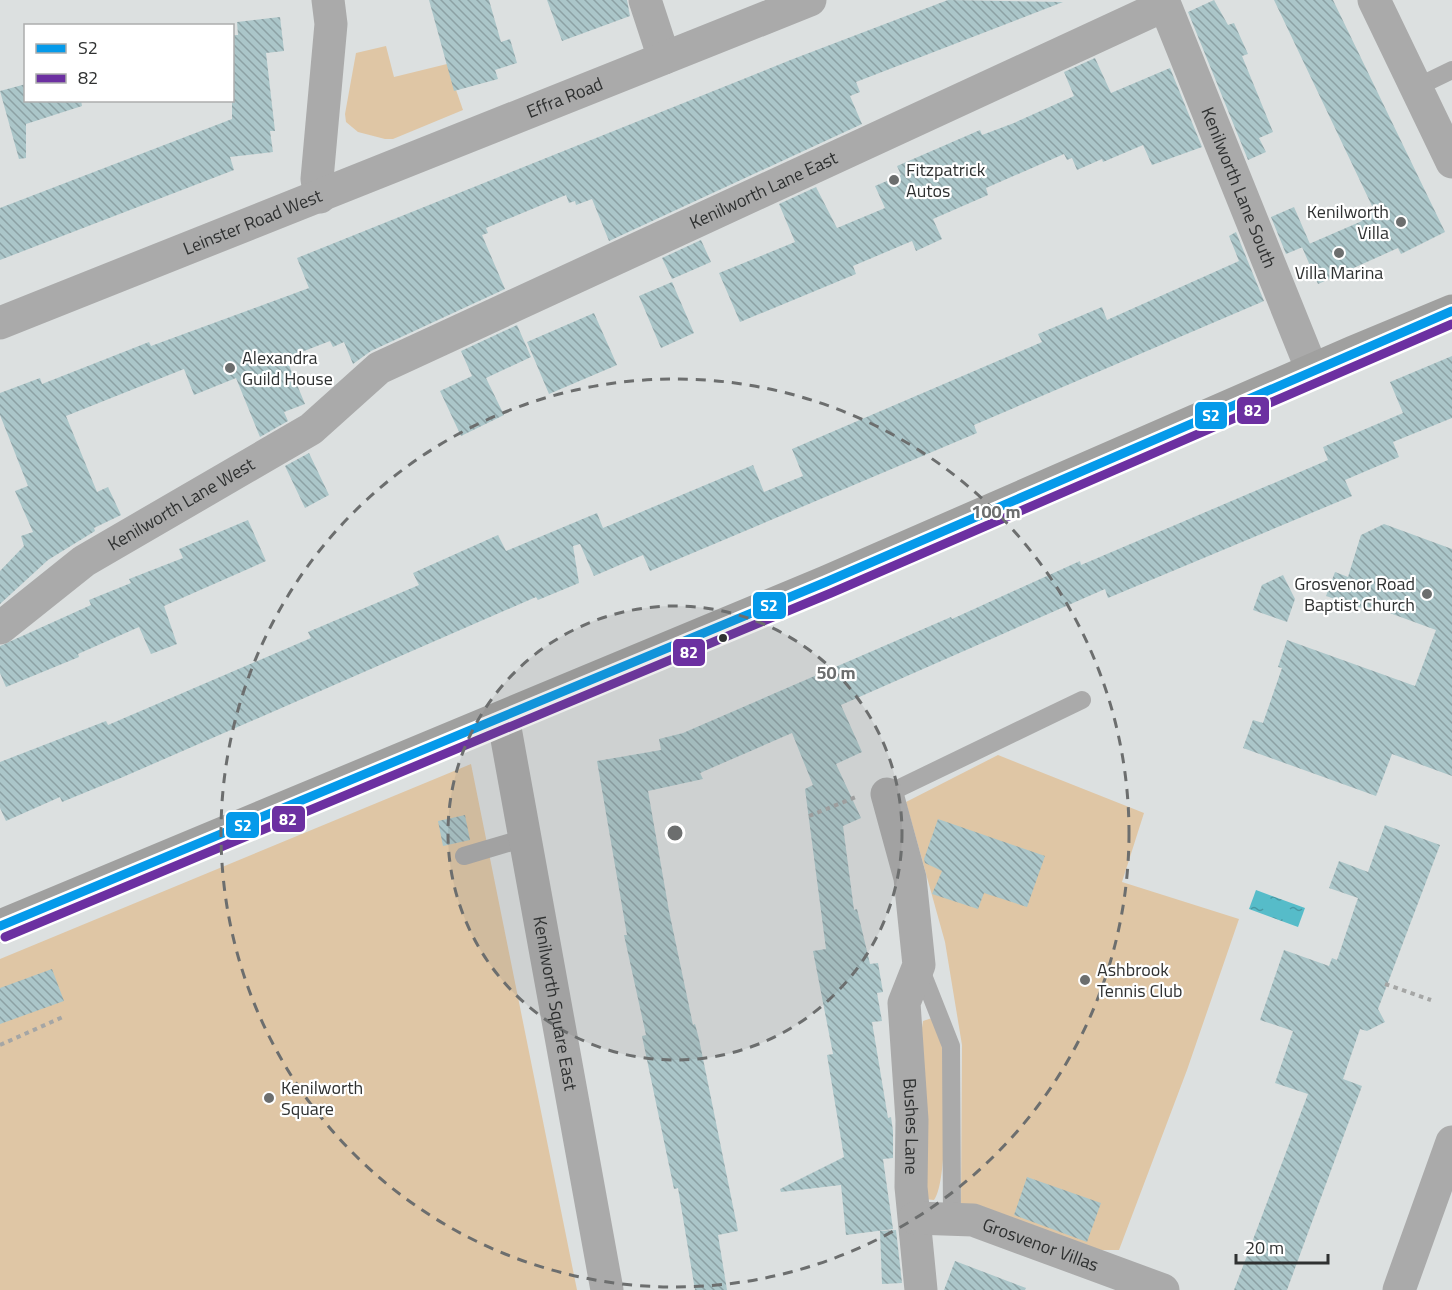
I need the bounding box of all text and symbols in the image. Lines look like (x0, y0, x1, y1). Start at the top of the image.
legend (24, 24, 234, 102)
text: S2 (78, 34, 98, 61)
text: 82 (78, 64, 98, 91)
street label: Effra Road (522, 70, 607, 125)
street label: Kenilworth Lane South (1194, 103, 1284, 272)
street label: Kenilworth Lane East (685, 144, 842, 236)
place label: Fitzpatrick Autos (906, 156, 986, 204)
marker: Fitzpatrick Autos (887, 173, 901, 187)
street label: Leinster Road West (179, 182, 327, 262)
place label: Kenilworth Villa (1307, 198, 1389, 246)
marker: Kenilworth Villa (1394, 215, 1408, 229)
marker: Villa Marina (1332, 246, 1346, 260)
place label: Villa Marina (1295, 259, 1383, 286)
place label: Alexandra Guild House (242, 344, 333, 392)
marker: Alexandra Guild House (223, 361, 237, 375)
line badge: 82 (1236, 396, 1270, 425)
text: 82 (1244, 398, 1262, 422)
line badge: S2 (1194, 401, 1228, 430)
text: S2 (1202, 403, 1220, 427)
street label: Kenilworth Lane West (103, 450, 260, 557)
text: 100 m (971, 498, 1021, 525)
place label: Grosvenor Road Baptist Church (1294, 570, 1415, 618)
marker: Grosvenor Road Baptist Church (1420, 587, 1434, 601)
line badge: S2 (752, 591, 787, 620)
text: S2 (760, 593, 778, 617)
unlabelled marker (717, 632, 729, 644)
line badge: 82 (672, 638, 706, 667)
text: 82 (680, 640, 698, 664)
text: 50 m (816, 659, 856, 686)
line badge: 82 (271, 805, 306, 833)
text: 82 (279, 807, 297, 831)
line badge: S2 (225, 811, 260, 839)
text: S2 (234, 813, 252, 837)
centre of rings (665, 823, 685, 843)
street label: Kenilworth Square East (526, 914, 585, 1093)
place label: Ashbrook Tennis Club (1097, 956, 1183, 1004)
marker: Ashbrook Tennis Club (1078, 973, 1092, 987)
place label: Kenilworth Square (281, 1074, 363, 1122)
street label: Bushes Lane (896, 1077, 926, 1175)
marker: Kenilworth Square (262, 1091, 276, 1105)
street label: Grosvenor Villas (979, 1211, 1103, 1278)
scale bar (1236, 1227, 1328, 1265)
text: 20 m (1245, 1234, 1284, 1261)

